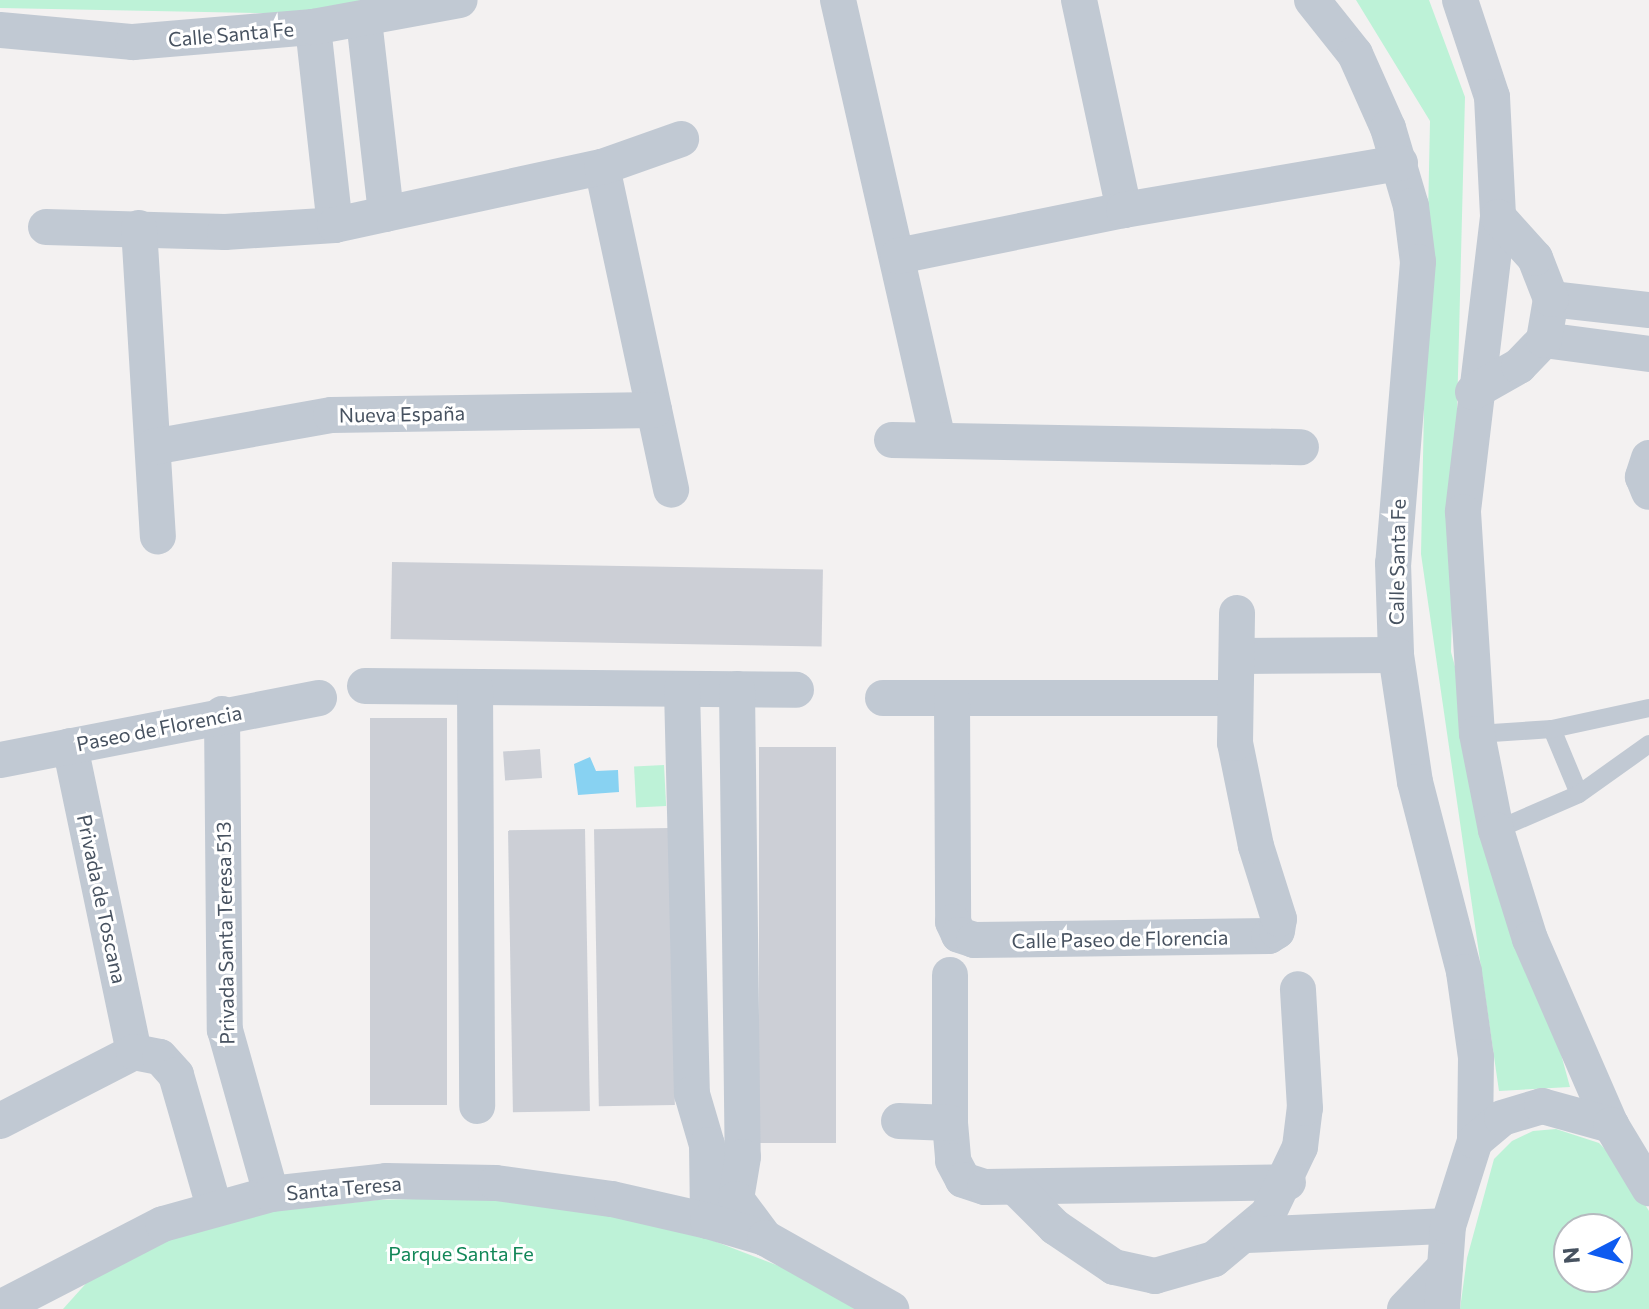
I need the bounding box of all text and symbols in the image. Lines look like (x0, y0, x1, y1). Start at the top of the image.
street label: Calle Santa Fe (167, 17, 295, 51)
street label: Nueva España (339, 401, 465, 427)
street label: Calle Santa Fe (1384, 499, 1410, 625)
street label: Paseo de Florencia (74, 700, 244, 756)
street label: Privada de Toscana (72, 812, 132, 986)
street label: Privada Santa Teresa 513 (211, 821, 239, 1045)
street label: Calle Paseo de Florencia (1011, 925, 1229, 953)
street label: Santa Teresa (285, 1171, 403, 1205)
north arrow (1553, 1213, 1633, 1293)
park label: Parque Santa Fe (388, 1241, 534, 1265)
text: N (1556, 1246, 1585, 1265)

